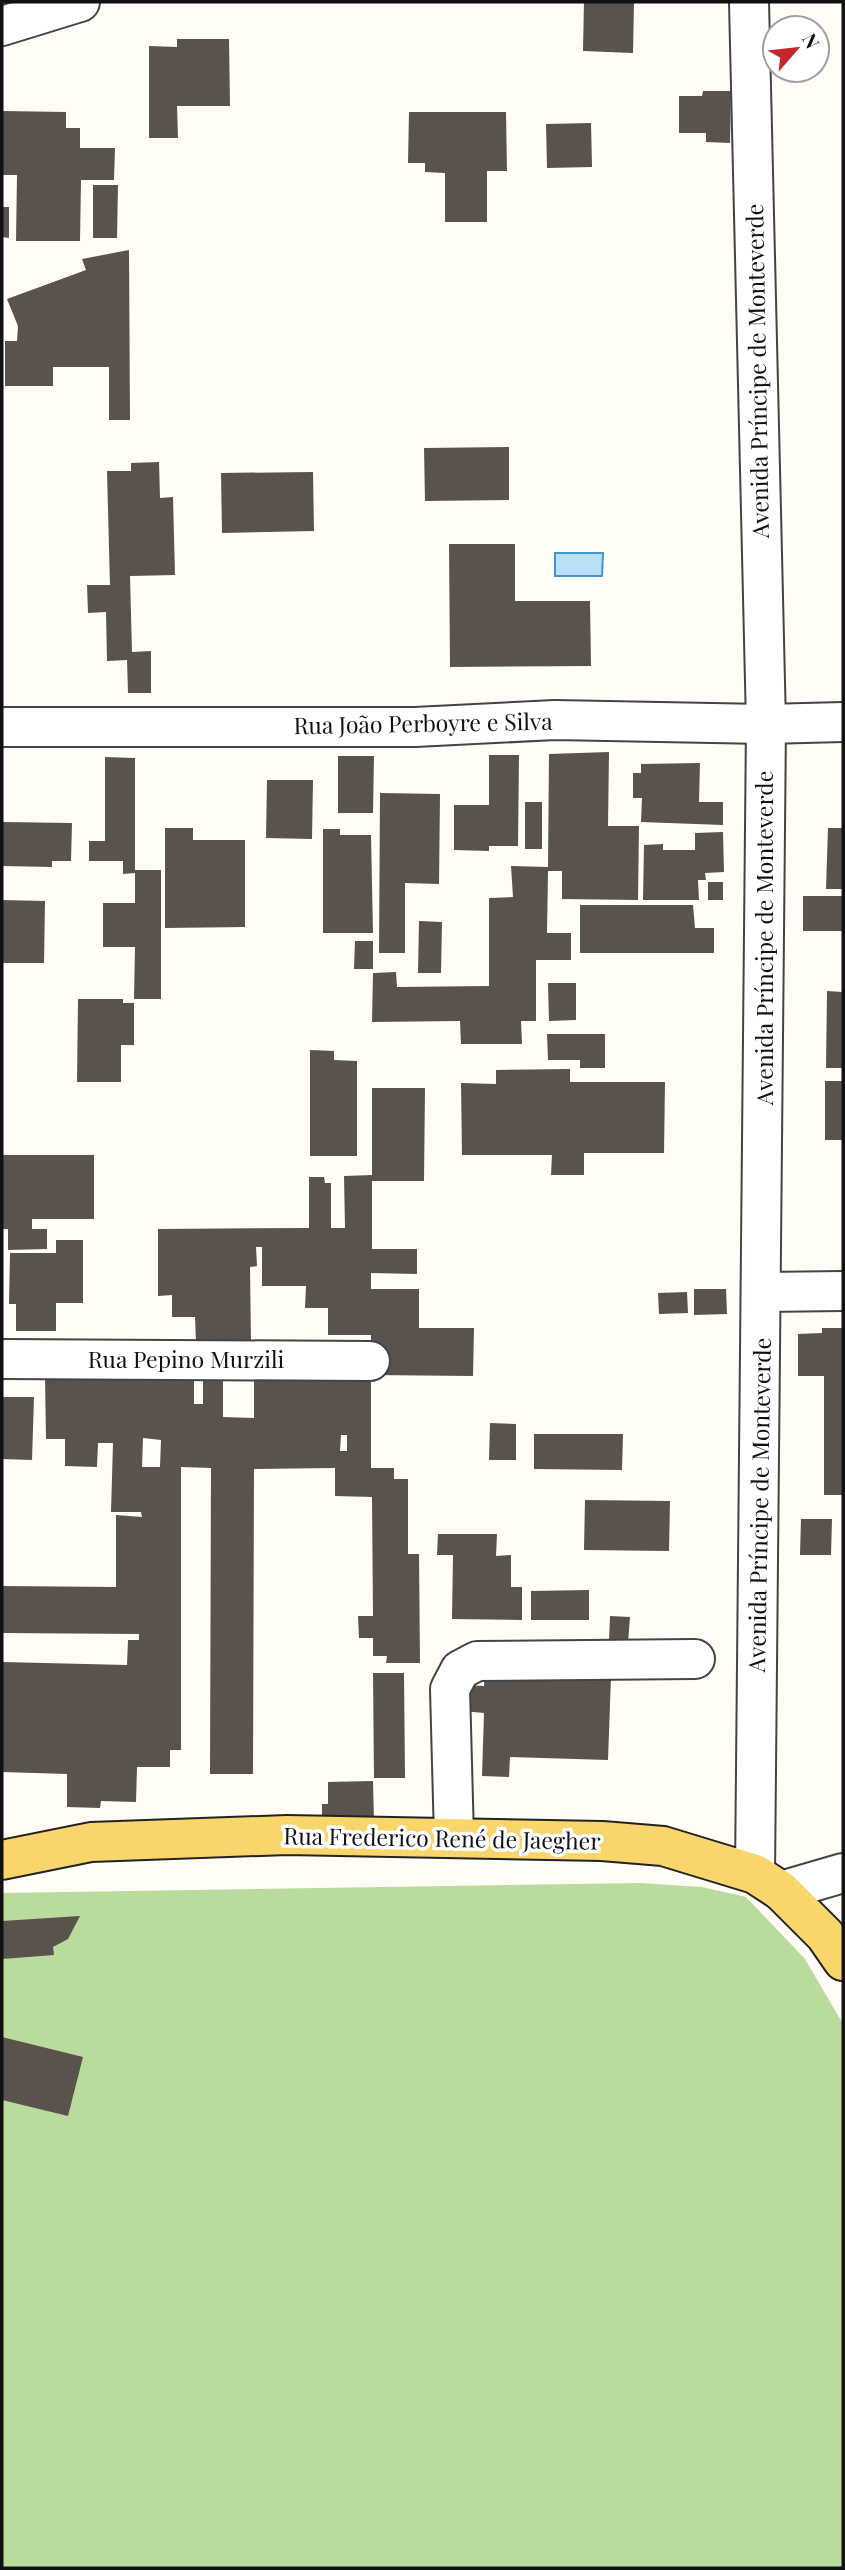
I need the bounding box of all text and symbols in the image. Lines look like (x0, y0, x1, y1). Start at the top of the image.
north arrow (761, 14, 831, 84)
text: N (797, 28, 827, 53)
street label: Avenida Príncipe de Monteverde (738, 204, 775, 540)
street label: Rua João Perboyre e Silva (293, 705, 553, 740)
street label: Avenida Príncipe de Monteverde (748, 771, 779, 1106)
street label: Avenida Príncipe de Monteverde (740, 1337, 777, 1673)
street label: Rua Pepino Murzili (88, 1343, 285, 1374)
street label: Rua Frederico René de Jaegher (283, 1819, 601, 1856)

